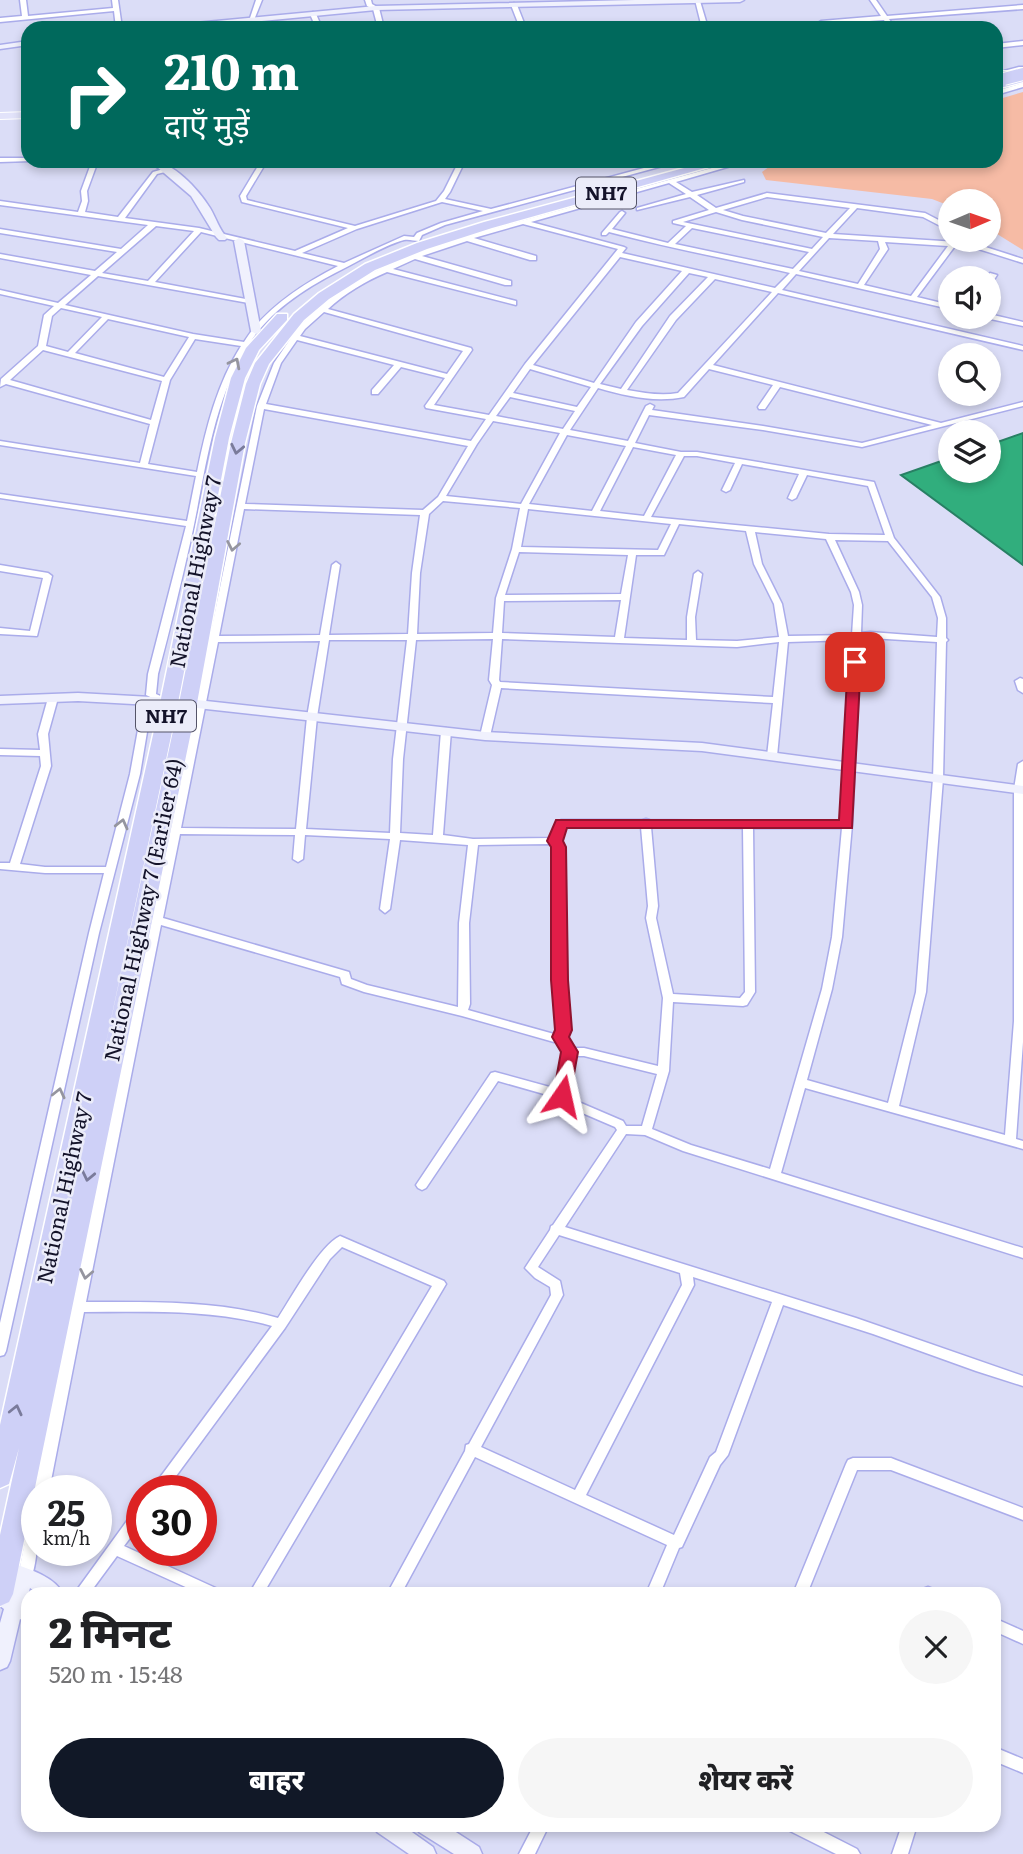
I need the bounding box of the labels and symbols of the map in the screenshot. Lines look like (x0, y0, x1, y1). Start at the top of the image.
road number: NH7 (576, 178, 636, 209)
north arrow (938, 189, 1001, 252)
one-way arrow (227, 358, 240, 371)
one-way arrow (231, 443, 245, 455)
street label: National Highway 7 (160, 472, 227, 670)
one-way arrow (227, 540, 242, 552)
pin (825, 632, 885, 692)
road number: NH7 (136, 701, 196, 732)
street label: National Highway 7 (Earlier 64) (94, 755, 189, 1064)
one-way arrow (114, 818, 128, 830)
position arrow (525, 1059, 599, 1133)
one-way arrow (51, 1087, 66, 1099)
street label: National Highway 7 (27, 1088, 98, 1286)
one-way arrow (81, 1170, 96, 1182)
one-way arrow (80, 1268, 95, 1280)
one-way arrow (7, 1405, 22, 1417)
speed limit sign: 30 (126, 1475, 217, 1566)

